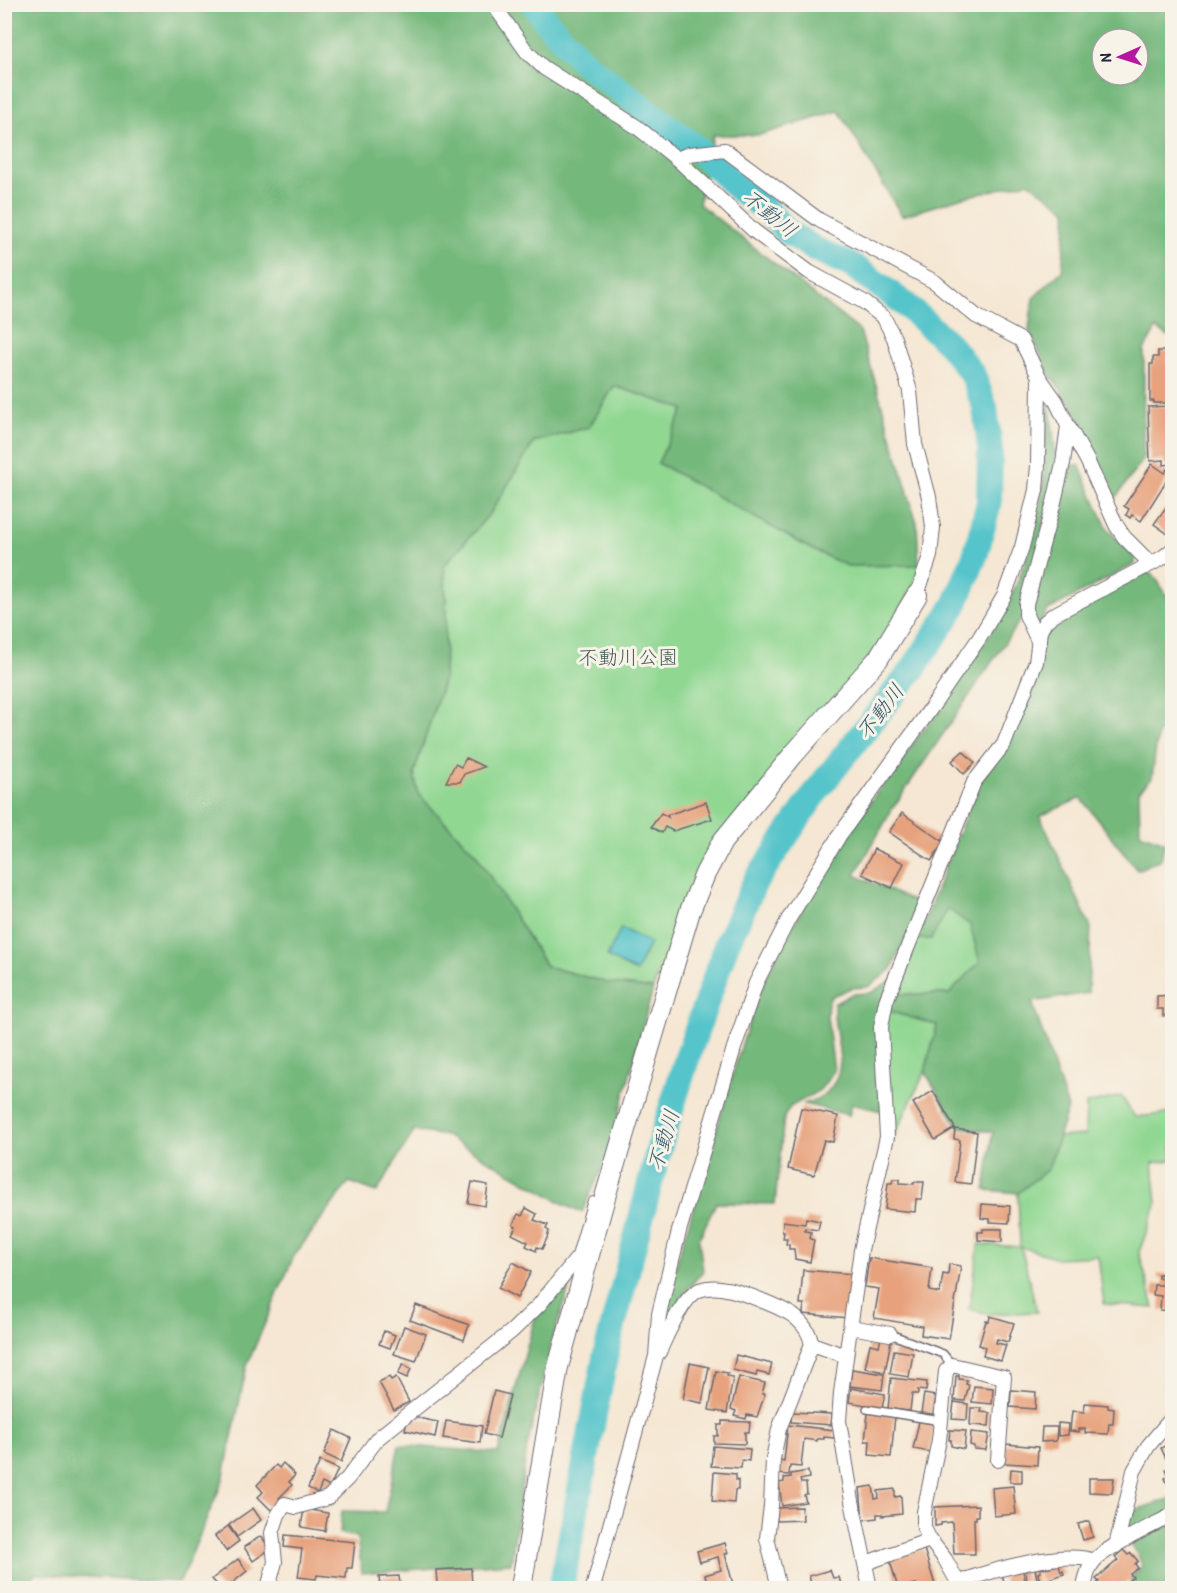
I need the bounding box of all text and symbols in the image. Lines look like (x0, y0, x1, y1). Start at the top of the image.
north arrow (1090, 27, 1150, 87)
text: N (1094, 52, 1116, 63)
water label: 不動川 (736, 182, 804, 244)
park label: 不動川公園 (578, 643, 678, 670)
water label: 不動川 (849, 677, 911, 745)
water label: 不動川 (640, 1106, 686, 1174)

